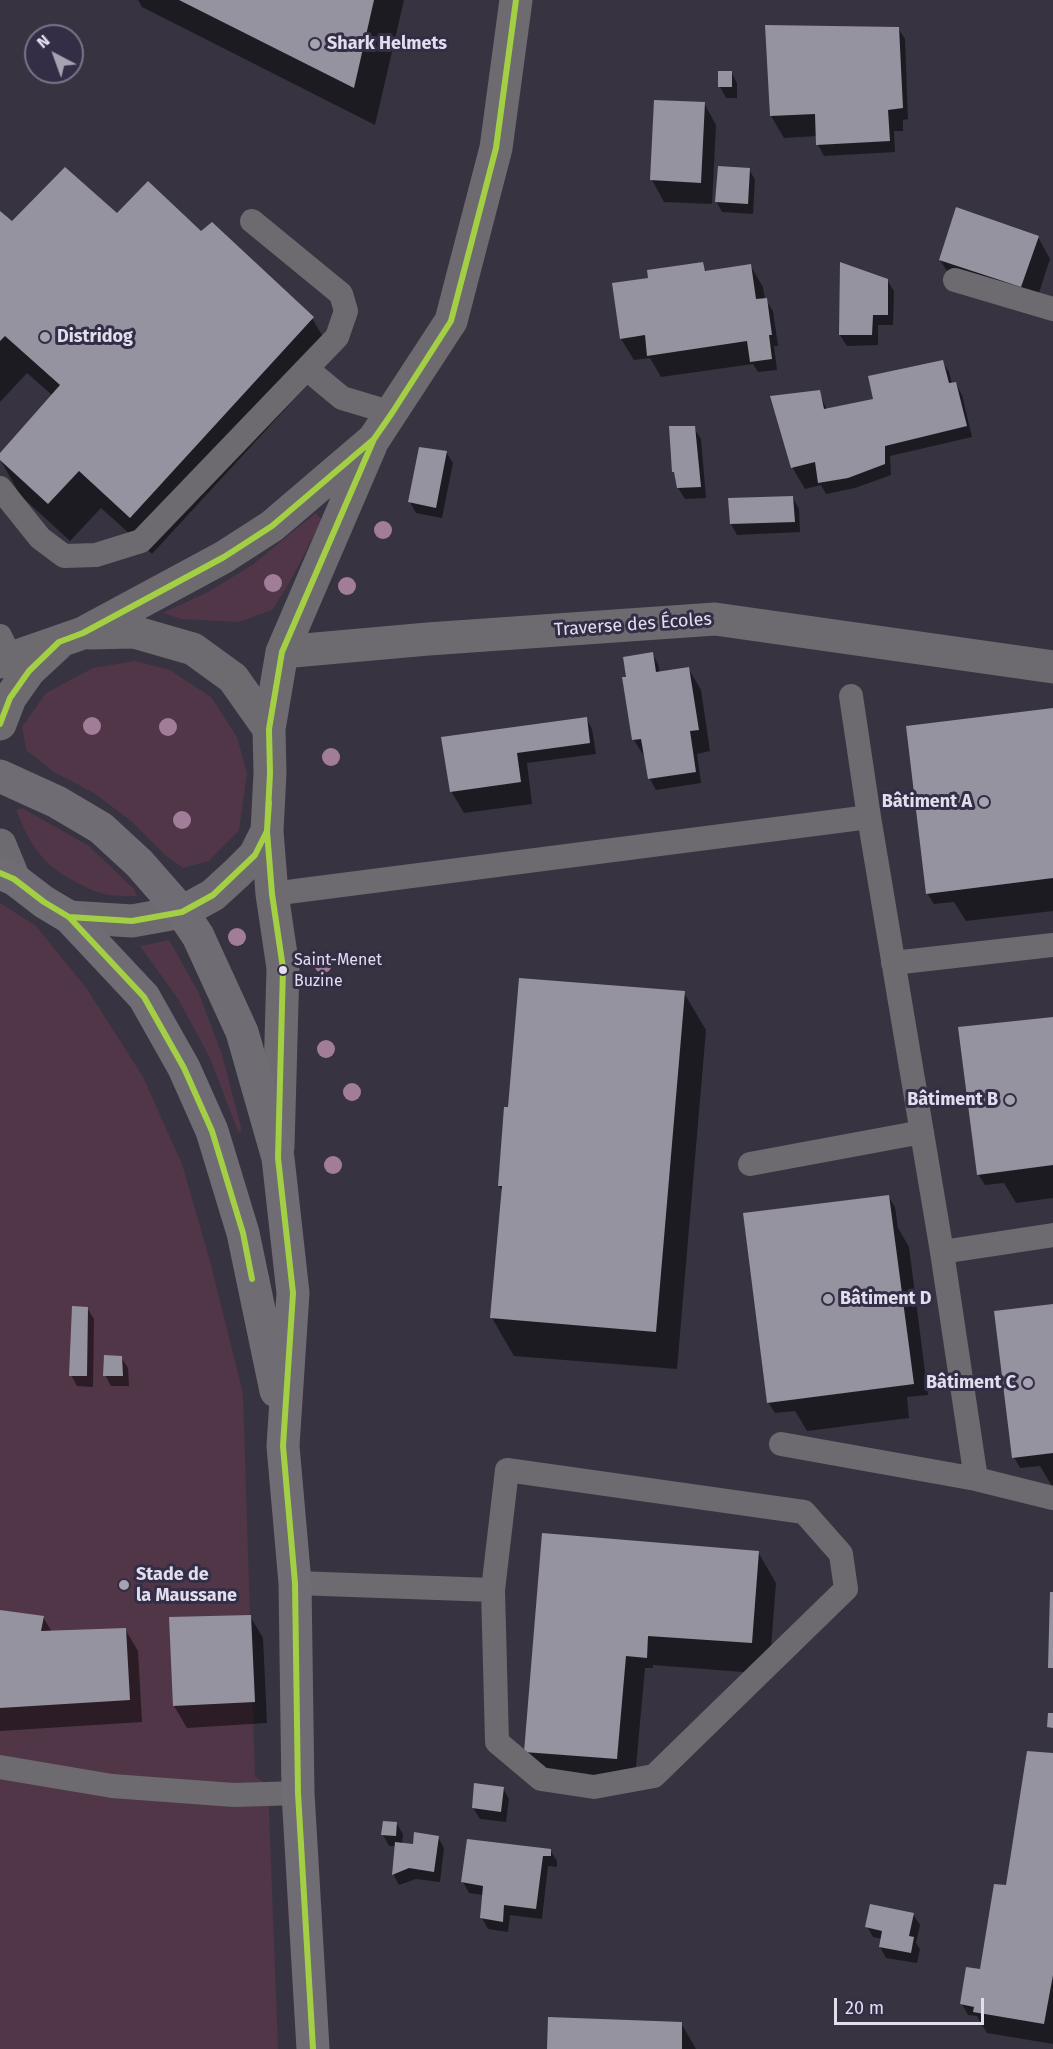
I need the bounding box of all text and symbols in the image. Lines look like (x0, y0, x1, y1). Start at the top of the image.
north arrow (24, 24, 84, 84)
text: N (33, 31, 53, 52)
place label: Shark Helmets (327, 33, 447, 55)
marker: Shark Helmets (308, 37, 322, 51)
place label: Distridog (57, 326, 133, 348)
marker: Distridog (38, 330, 52, 344)
street label: Traverse des Écoles (553, 609, 713, 641)
place label: Bâtiment A (882, 791, 972, 813)
marker: Bâtiment A (977, 795, 991, 809)
place label: Saint-Menet Buzine (294, 951, 382, 989)
marker: Saint-Menet Buzine (277, 964, 289, 976)
place label: Bâtiment B (907, 1089, 998, 1111)
marker: Bâtiment B (1003, 1093, 1017, 1107)
place label: Bâtiment D (840, 1288, 931, 1310)
marker: Bâtiment D (821, 1292, 835, 1306)
place label: Bâtiment C (926, 1372, 1016, 1394)
marker: Bâtiment C (1021, 1376, 1035, 1390)
place label: Stade de la Maussane (136, 1564, 237, 1606)
marker: Stade de la Maussane (117, 1578, 131, 1592)
scale bar (837, 1986, 987, 2024)
text: 20 m (845, 1997, 884, 2019)

